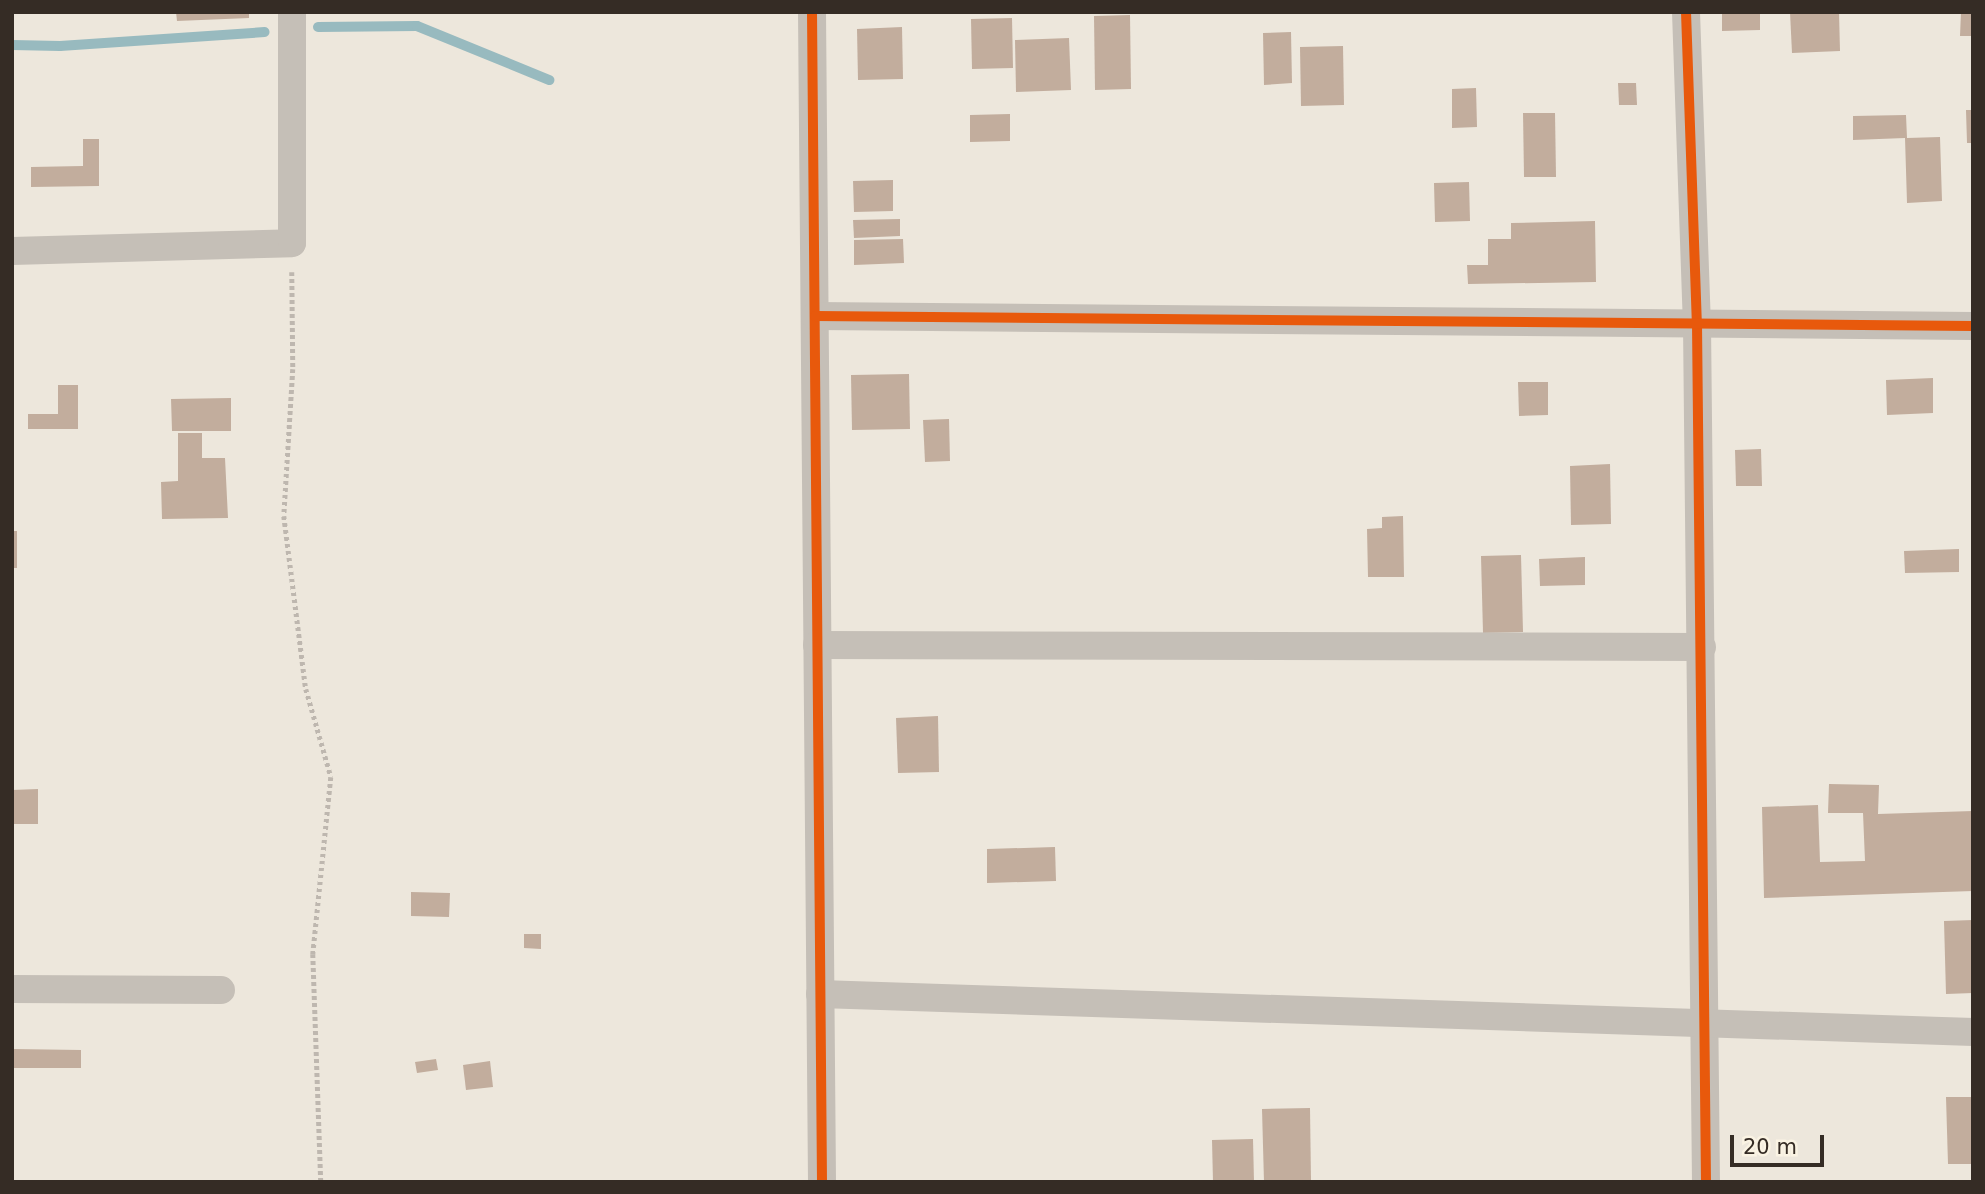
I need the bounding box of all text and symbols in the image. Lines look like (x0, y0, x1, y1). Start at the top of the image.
scale bar (1733, 1120, 1828, 1164)
text: 20 m (1743, 1135, 1797, 1159)

